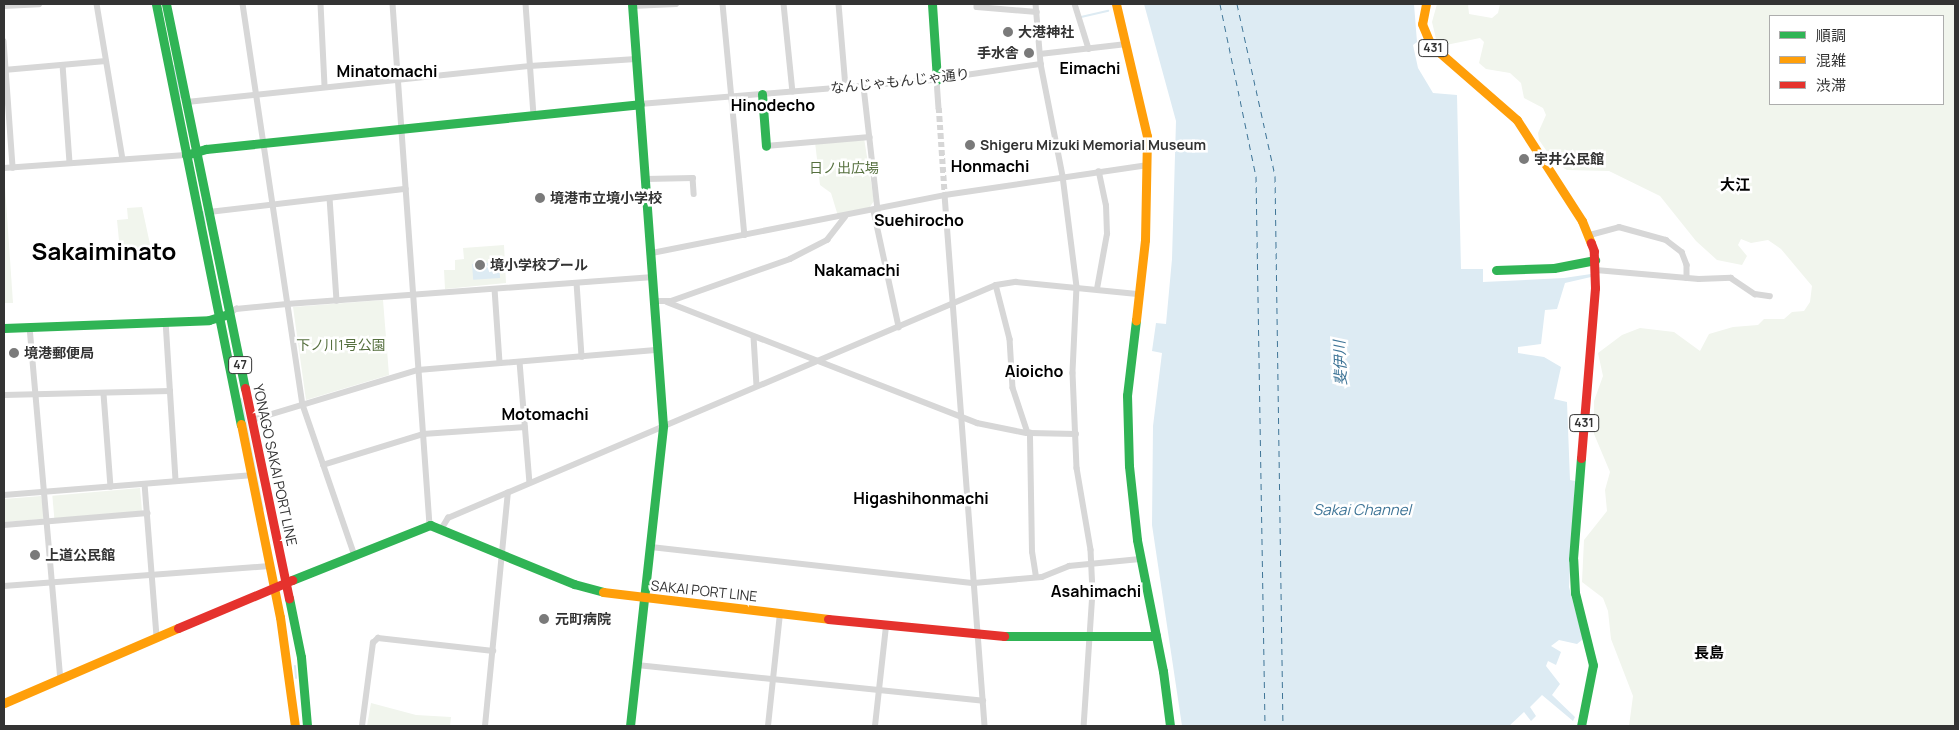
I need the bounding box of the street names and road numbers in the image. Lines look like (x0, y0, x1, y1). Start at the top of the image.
road number: 431 (1418, 38, 1448, 58)
street label: なんじゃもんじゃ通り (830, 65, 970, 97)
road number: 47 (228, 356, 252, 374)
street label: YONAGO SAKAI PORT LINE (250, 382, 300, 548)
road number: 431 (1569, 413, 1599, 432)
street label: SAKAI PORT LINE (650, 577, 758, 605)

